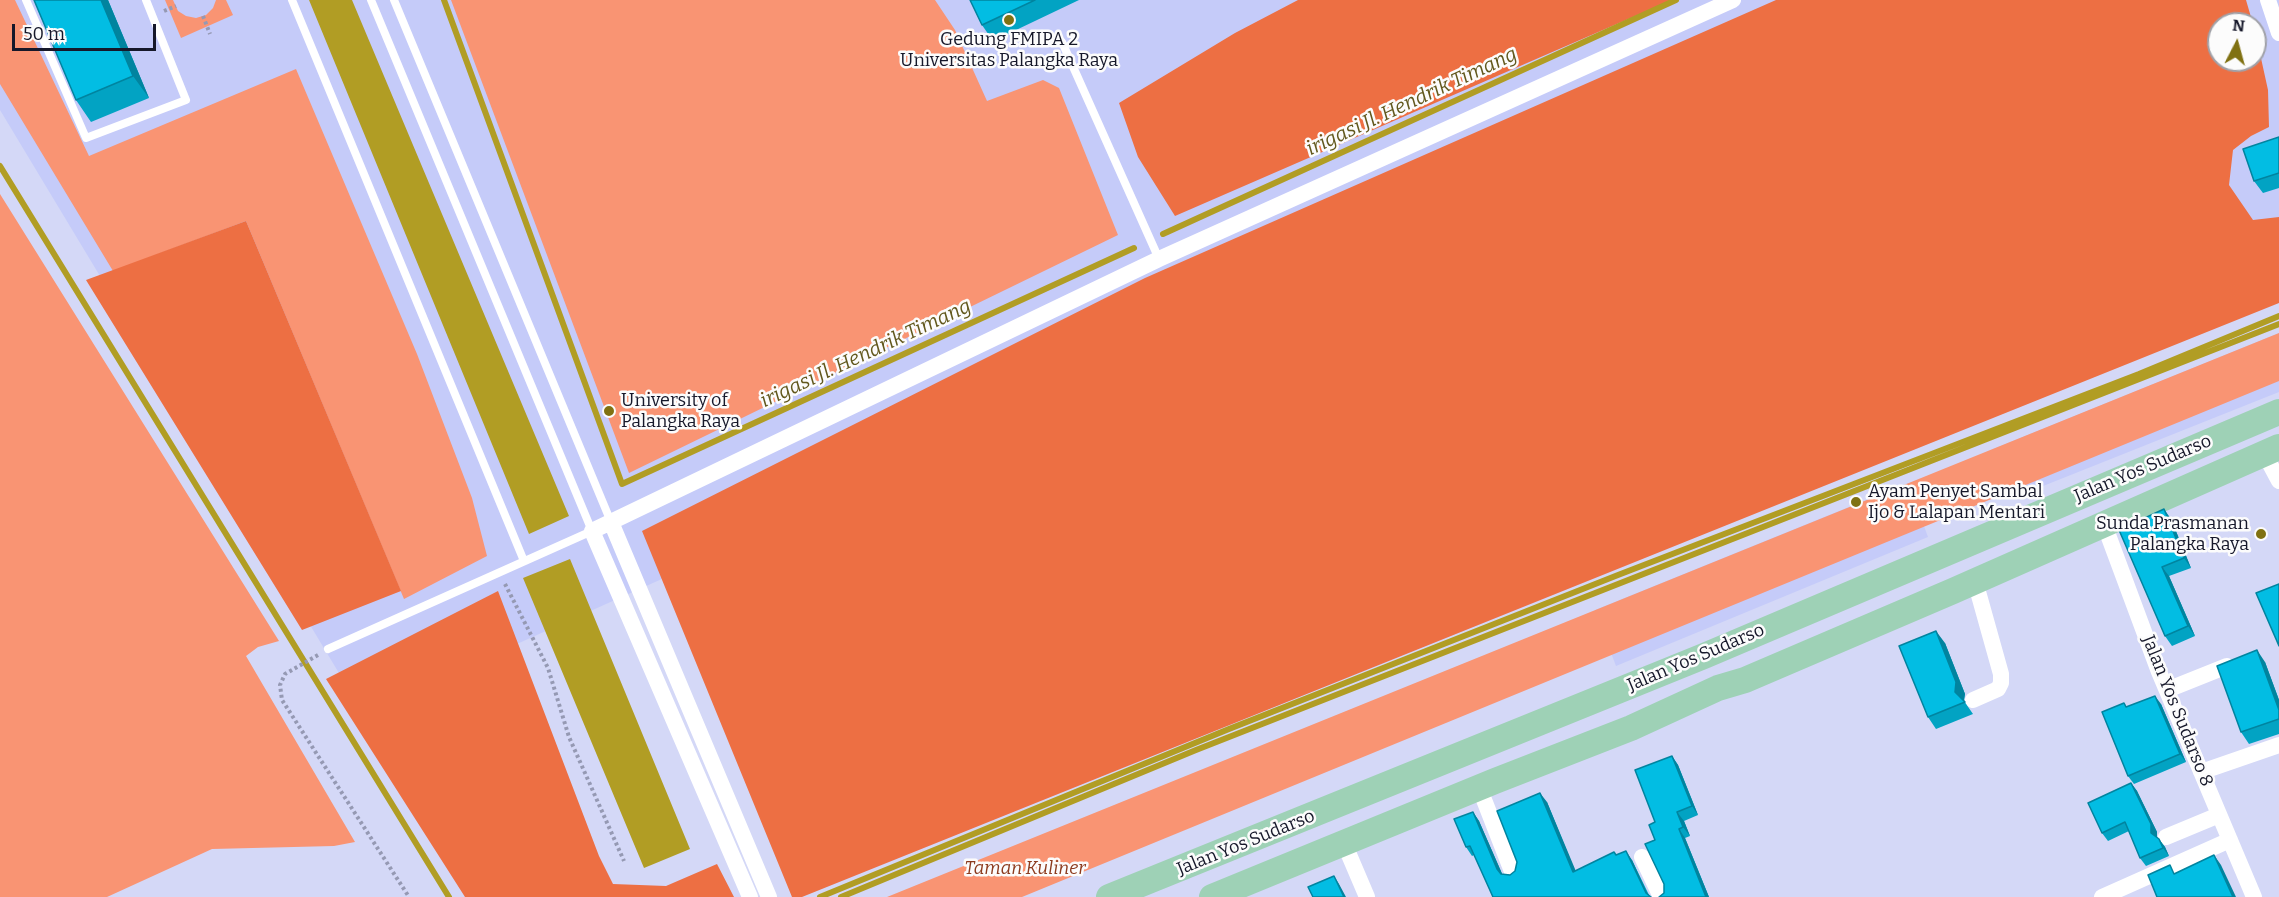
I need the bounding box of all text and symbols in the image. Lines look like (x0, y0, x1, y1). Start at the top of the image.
scale bar (15, 12, 159, 50)
north arrow (2207, 12, 2267, 72)
marker: Gedung FMIPA 2 Universitas Palangka Raya (1002, 13, 1016, 27)
text: N (2232, 15, 2246, 36)
text: 50 m (23, 23, 65, 45)
place label: Gedung FMIPA 2 Universitas Palangka Raya (900, 29, 1118, 72)
water label: irigasi Jl. Hendrik Timang (1303, 43, 1521, 161)
water label: irigasi Jl. Hendrik Timang (757, 295, 975, 413)
place label: University of Palangka Raya (621, 390, 740, 432)
marker: University of Palangka Raya (602, 404, 616, 418)
street label: Jalan Yos Sudarso (2071, 430, 2215, 508)
place label: Ayam Penyet Sambal Ijo & Lalapan Mentari (1868, 481, 2045, 524)
marker: Ayam Penyet Sambal Ijo & Lalapan Mentari (1849, 495, 1863, 509)
place label: Sunda Prasmanan Palangka Raya (2096, 513, 2249, 556)
marker: Sunda Prasmanan Palangka Raya (2254, 527, 2268, 541)
street label: Jalan Yos Sudarso (1624, 619, 1768, 697)
street label: Jalan Yos Sudarso 8 (2137, 632, 2217, 790)
street label: Jalan Yos Sudarso (1174, 806, 1318, 880)
park label: Taman Kuliner (964, 858, 1086, 880)

